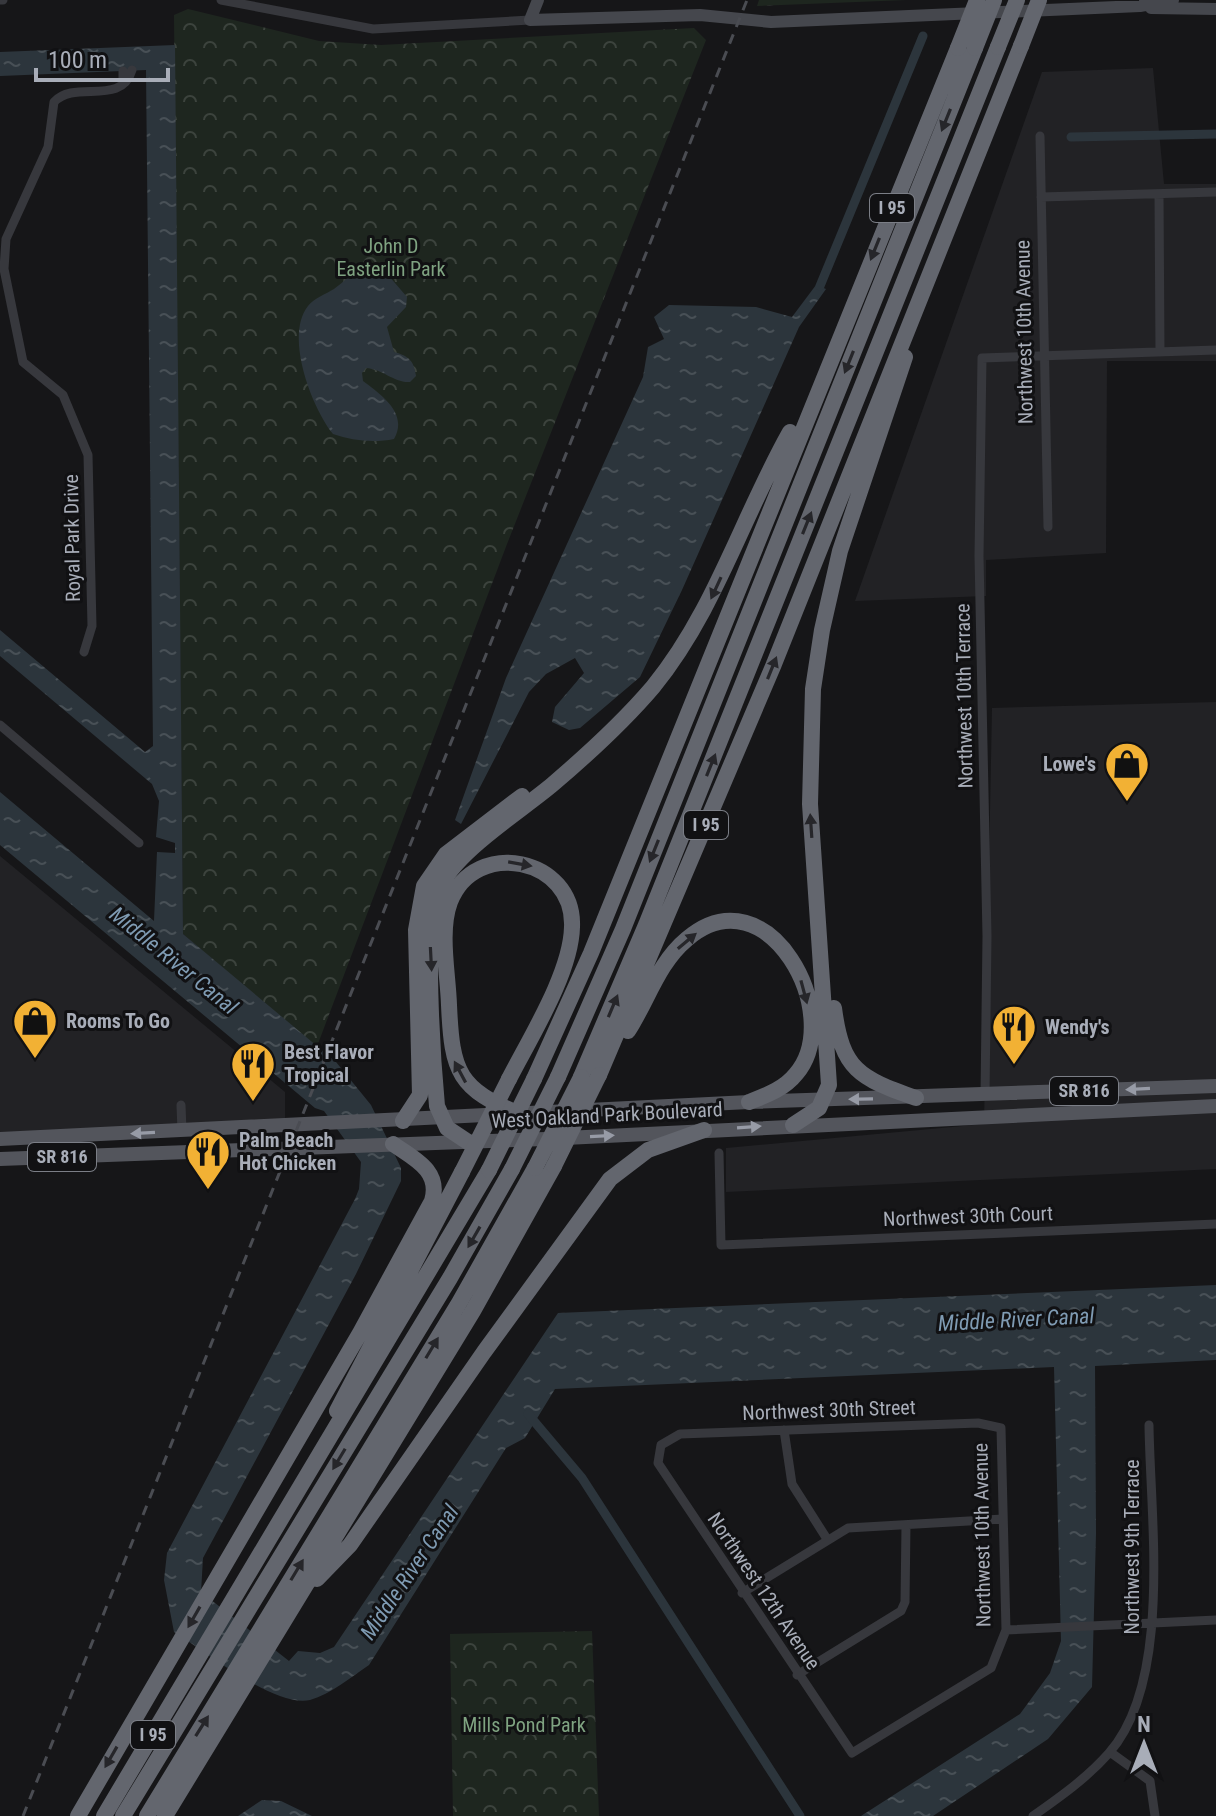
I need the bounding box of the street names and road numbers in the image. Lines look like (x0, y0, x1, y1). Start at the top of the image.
road number: I 95 (870, 194, 914, 222)
street label: Northwest 10th Avenue (1010, 240, 1038, 424)
street label: Royal Park Drive (59, 474, 85, 602)
street label: Northwest 10th Terrace (950, 603, 978, 789)
road number: I 95 (684, 811, 728, 839)
road number: SR 816 (1050, 1077, 1118, 1105)
street label: West Oakland Park Boulevard (491, 1097, 723, 1133)
road number: SR 816 (28, 1143, 96, 1171)
street label: Northwest 30th Court (883, 1201, 1053, 1231)
street label: Northwest 30th Street (742, 1395, 916, 1425)
street label: Northwest 10th Avenue (968, 1443, 996, 1627)
street label: Northwest 9th Terrace (1120, 1459, 1144, 1635)
street label: Northwest 12th Avenue (703, 1508, 825, 1674)
road number: I 95 (131, 1721, 175, 1749)

